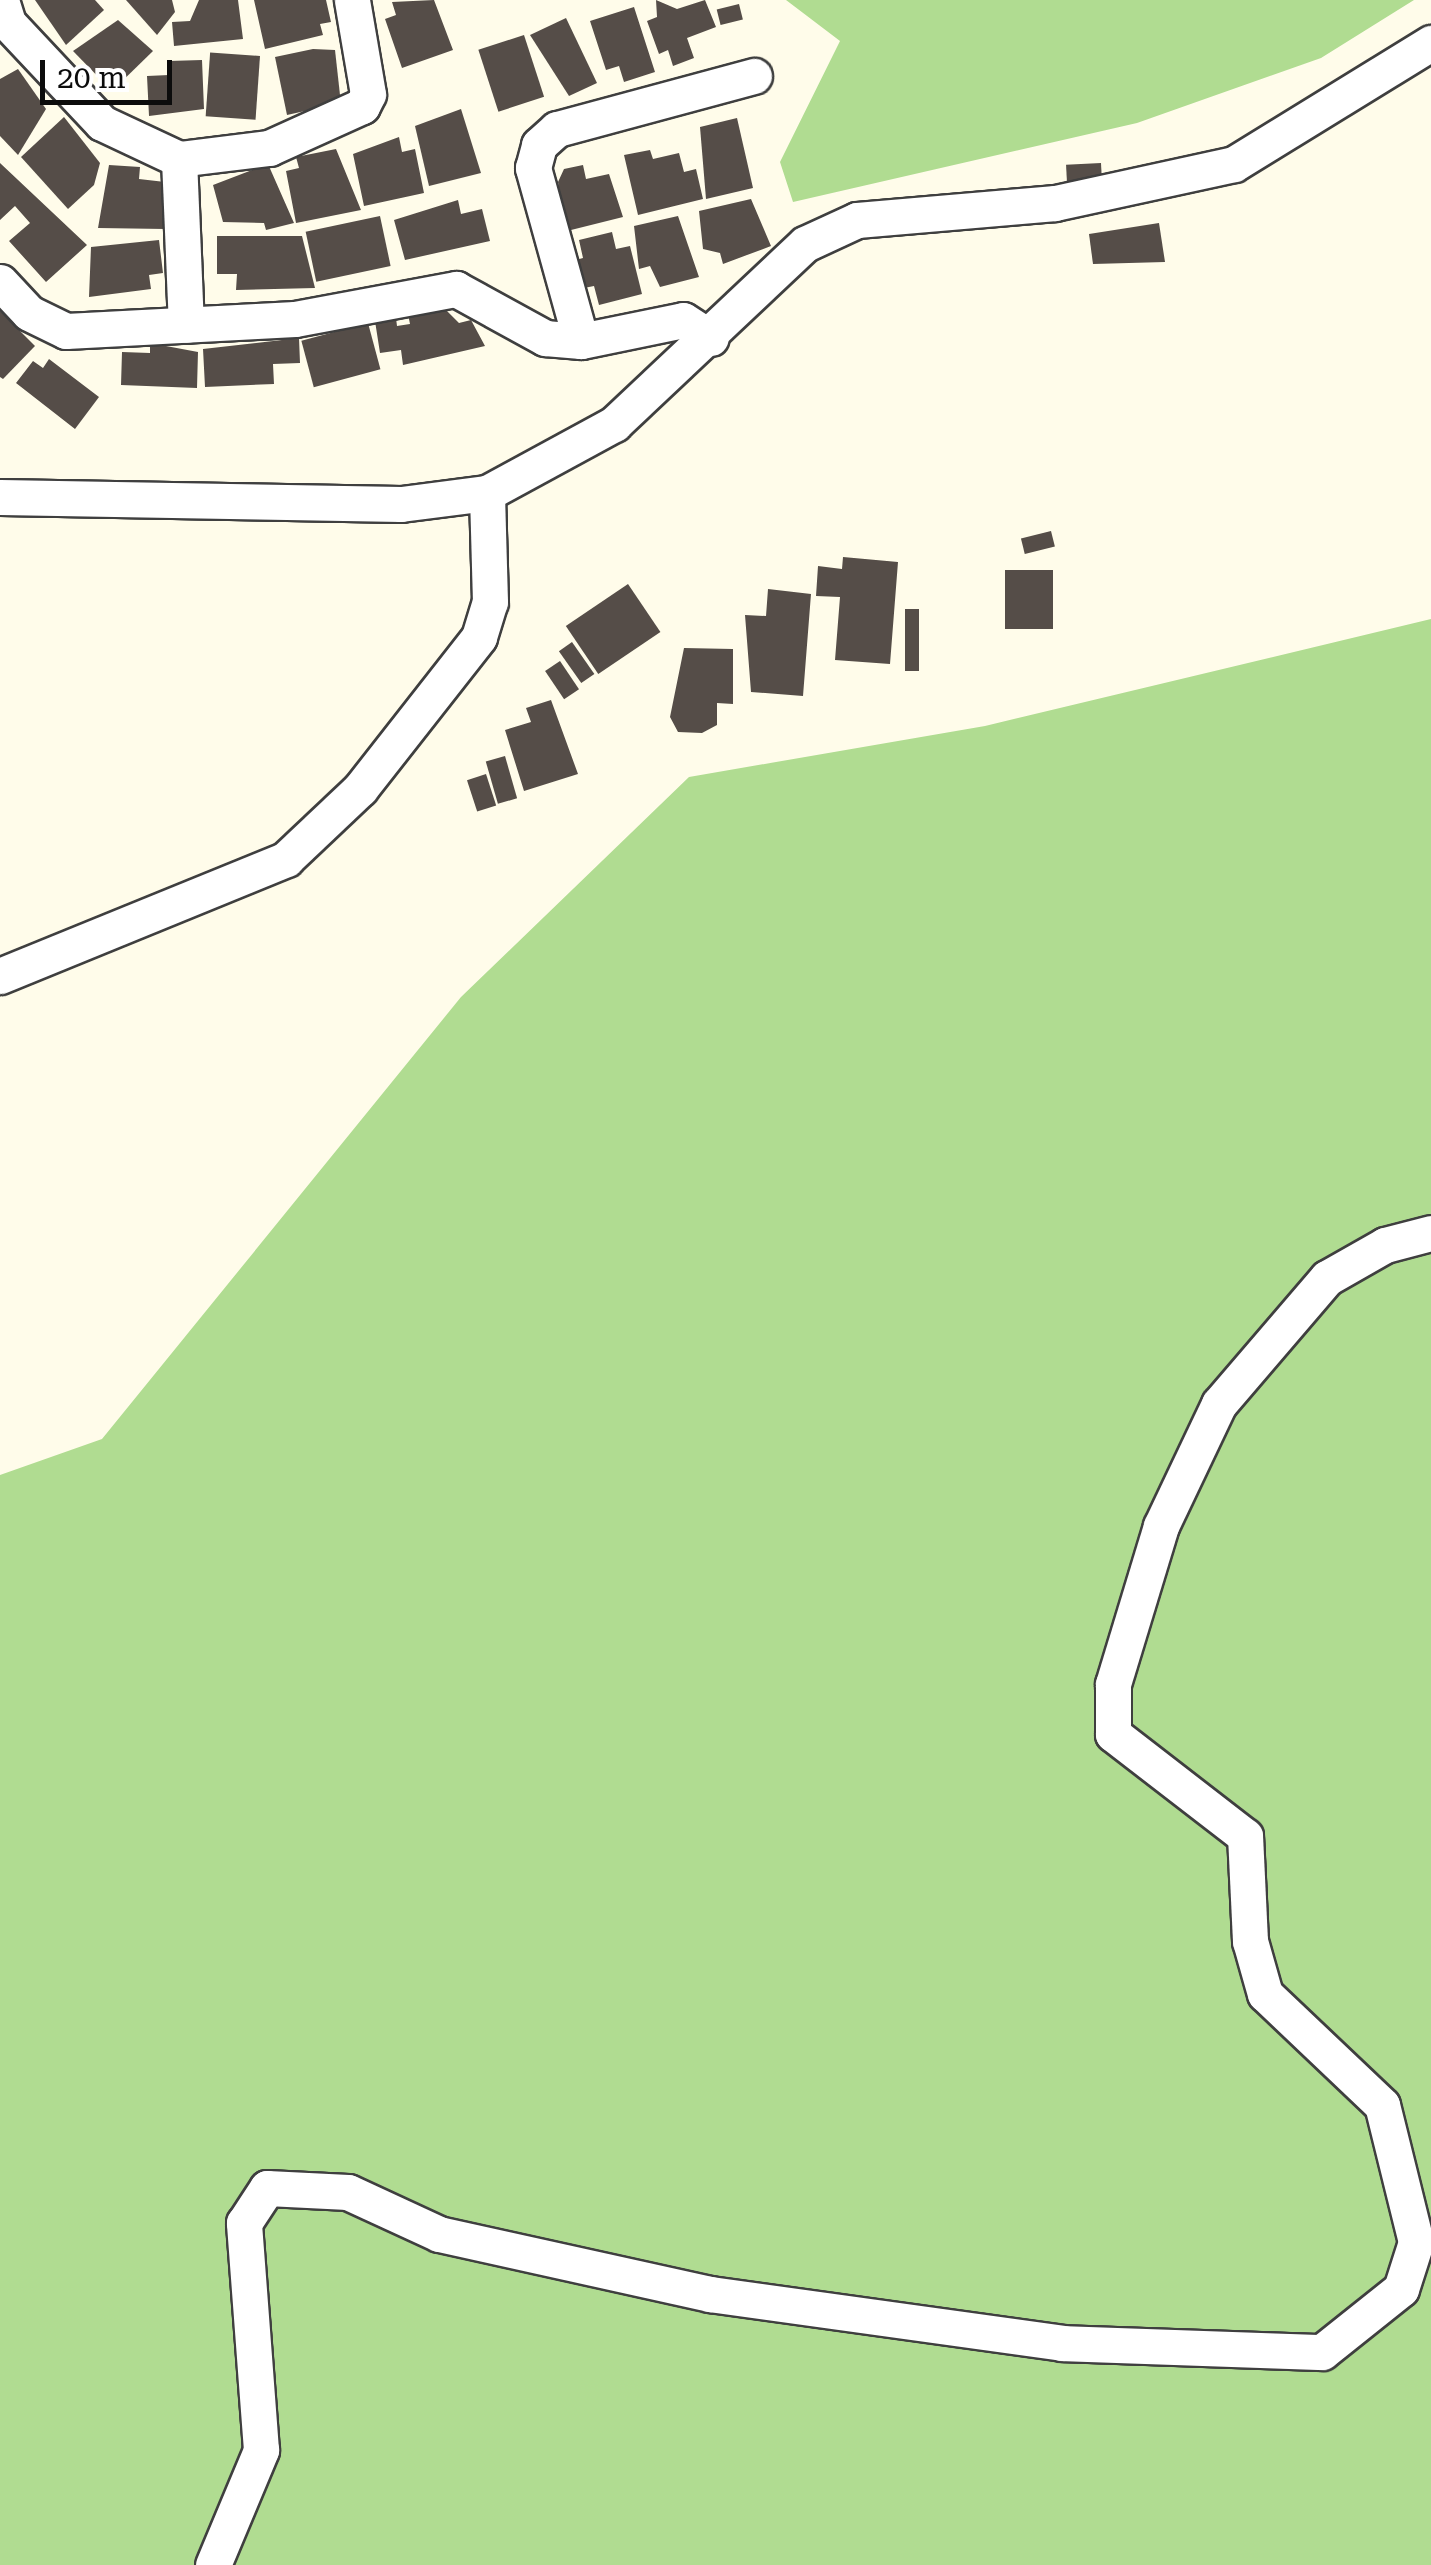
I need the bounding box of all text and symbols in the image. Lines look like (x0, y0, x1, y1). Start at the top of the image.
scale bar (45, 40, 178, 102)
text: 20 m (57, 60, 126, 95)

